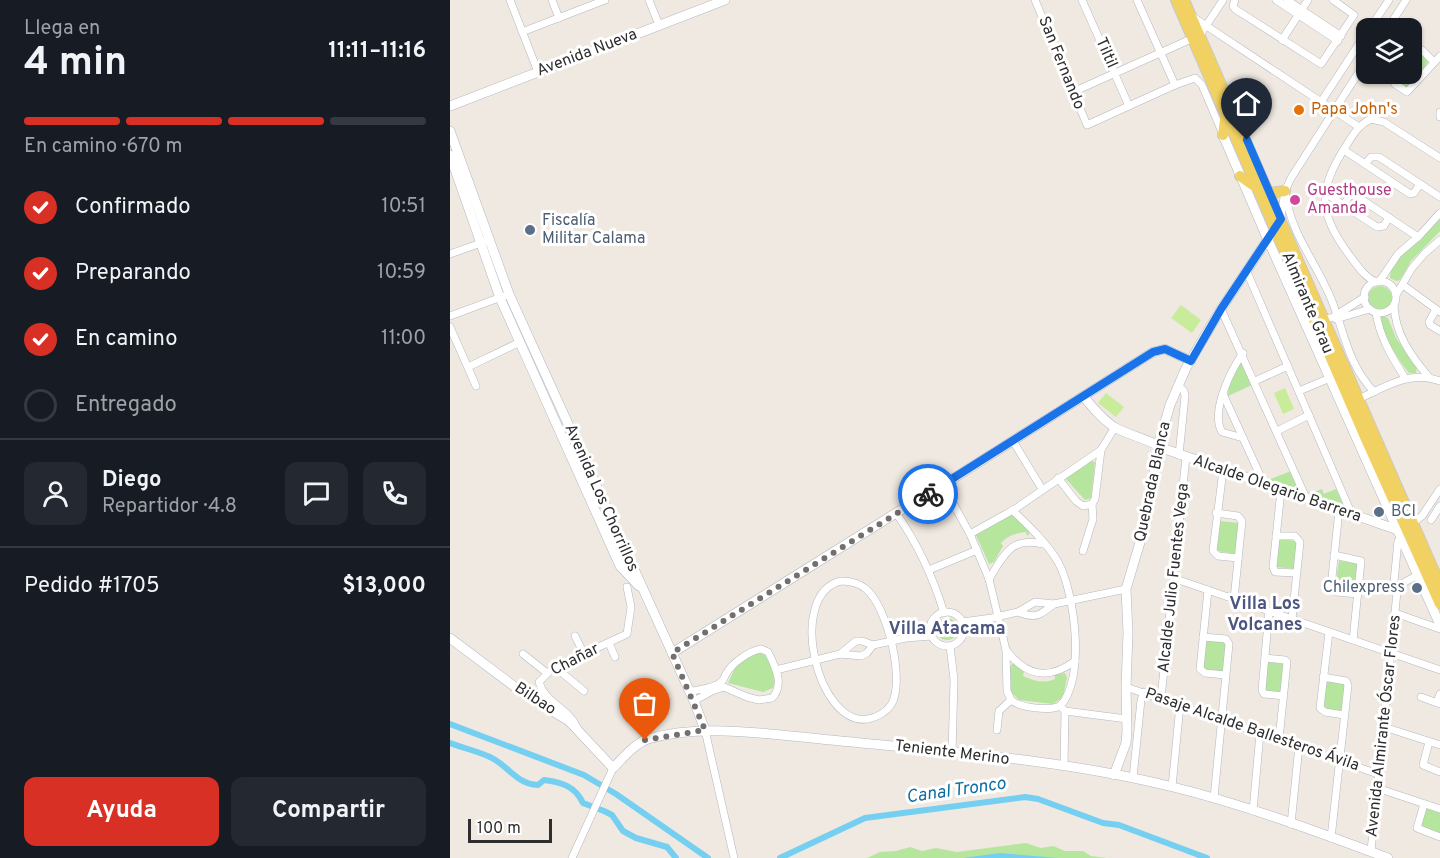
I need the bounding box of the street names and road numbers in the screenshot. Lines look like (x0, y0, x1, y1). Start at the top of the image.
street label: San Fernando (1033, 14, 1089, 112)
street label: Avenida Nueva (534, 25, 640, 81)
street label: Tiltil (1090, 35, 1122, 71)
street label: Almirante Grau (1277, 249, 1337, 357)
street label: Quebrada Blanca (1130, 420, 1176, 544)
street label: Avenida Los Chorrillos (559, 421, 643, 575)
street label: Alcalde Olegario Barrera (1190, 451, 1364, 527)
street label: Alcalde Julio Fuentes Vega (1154, 482, 1194, 674)
street label: Avenida Almirante Óscar Flores (1360, 614, 1406, 838)
street label: Chañar (547, 639, 603, 681)
street label: Bilbao (510, 678, 560, 720)
street label: Pasaje Alcalde Ballesteros Ávila (1142, 682, 1362, 776)
street label: Teniente Merino (893, 736, 1011, 770)

